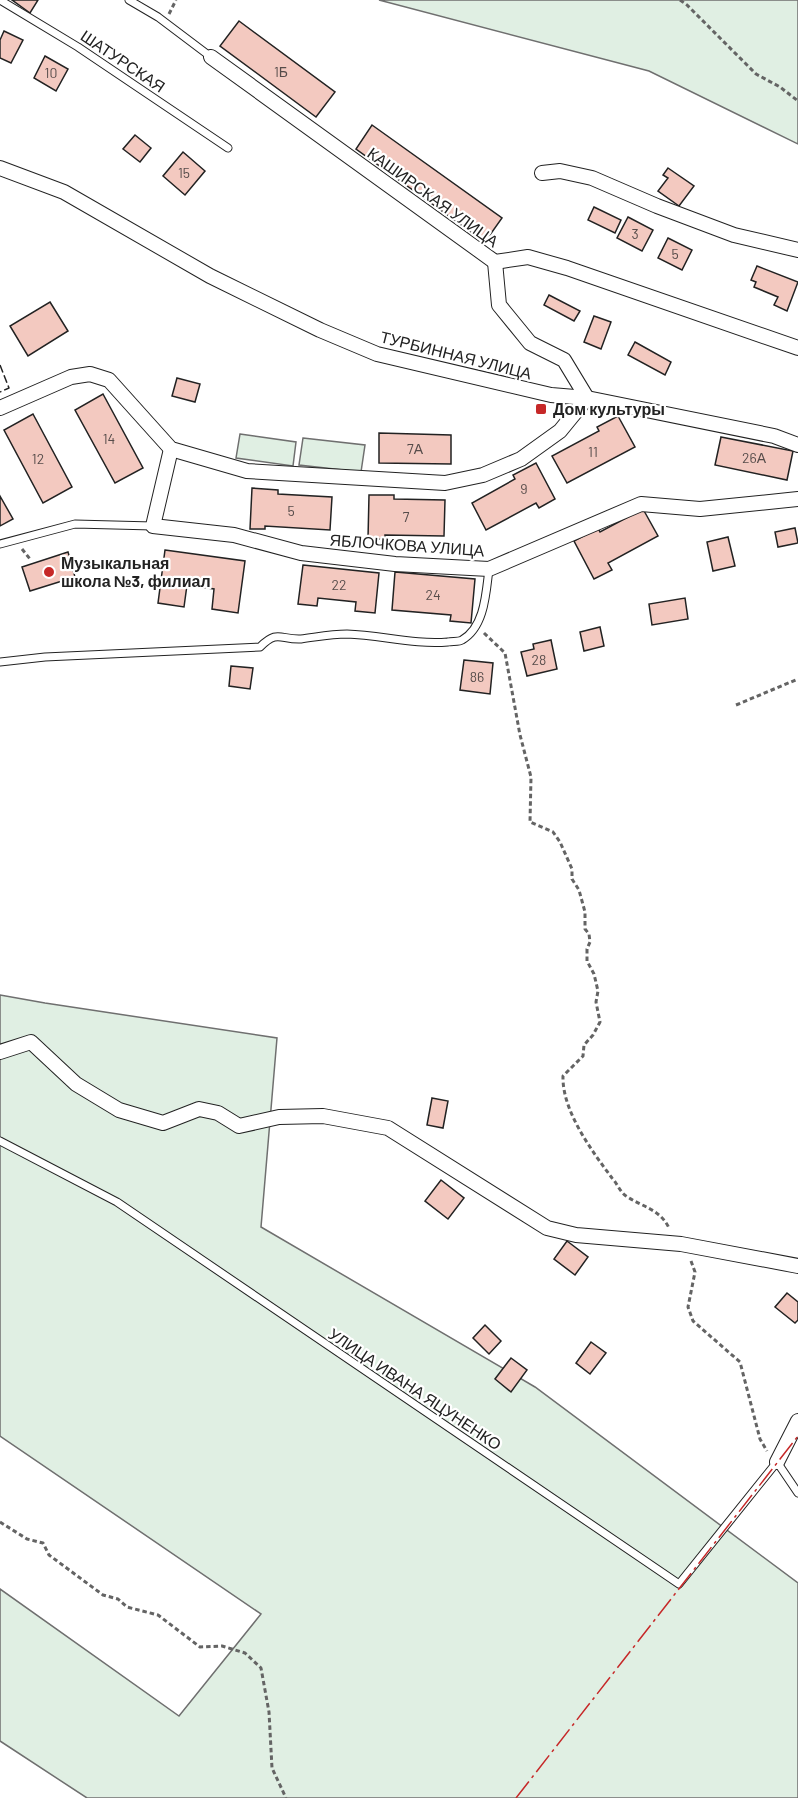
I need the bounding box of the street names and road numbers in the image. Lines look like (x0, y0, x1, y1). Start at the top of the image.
street label: ШАТУРСКАЯ (77, 25, 169, 96)
street label: КАШИРСКАЯ УЛИЦА (364, 143, 503, 251)
street label: ТУРБИННАЯ УЛИЦА (378, 327, 534, 383)
street label: ЯБЛОЧКОВА УЛИЦА (329, 530, 485, 559)
street label: УЛИЦА ИВАНА ЯЦУНЕНКО (325, 1324, 505, 1454)

